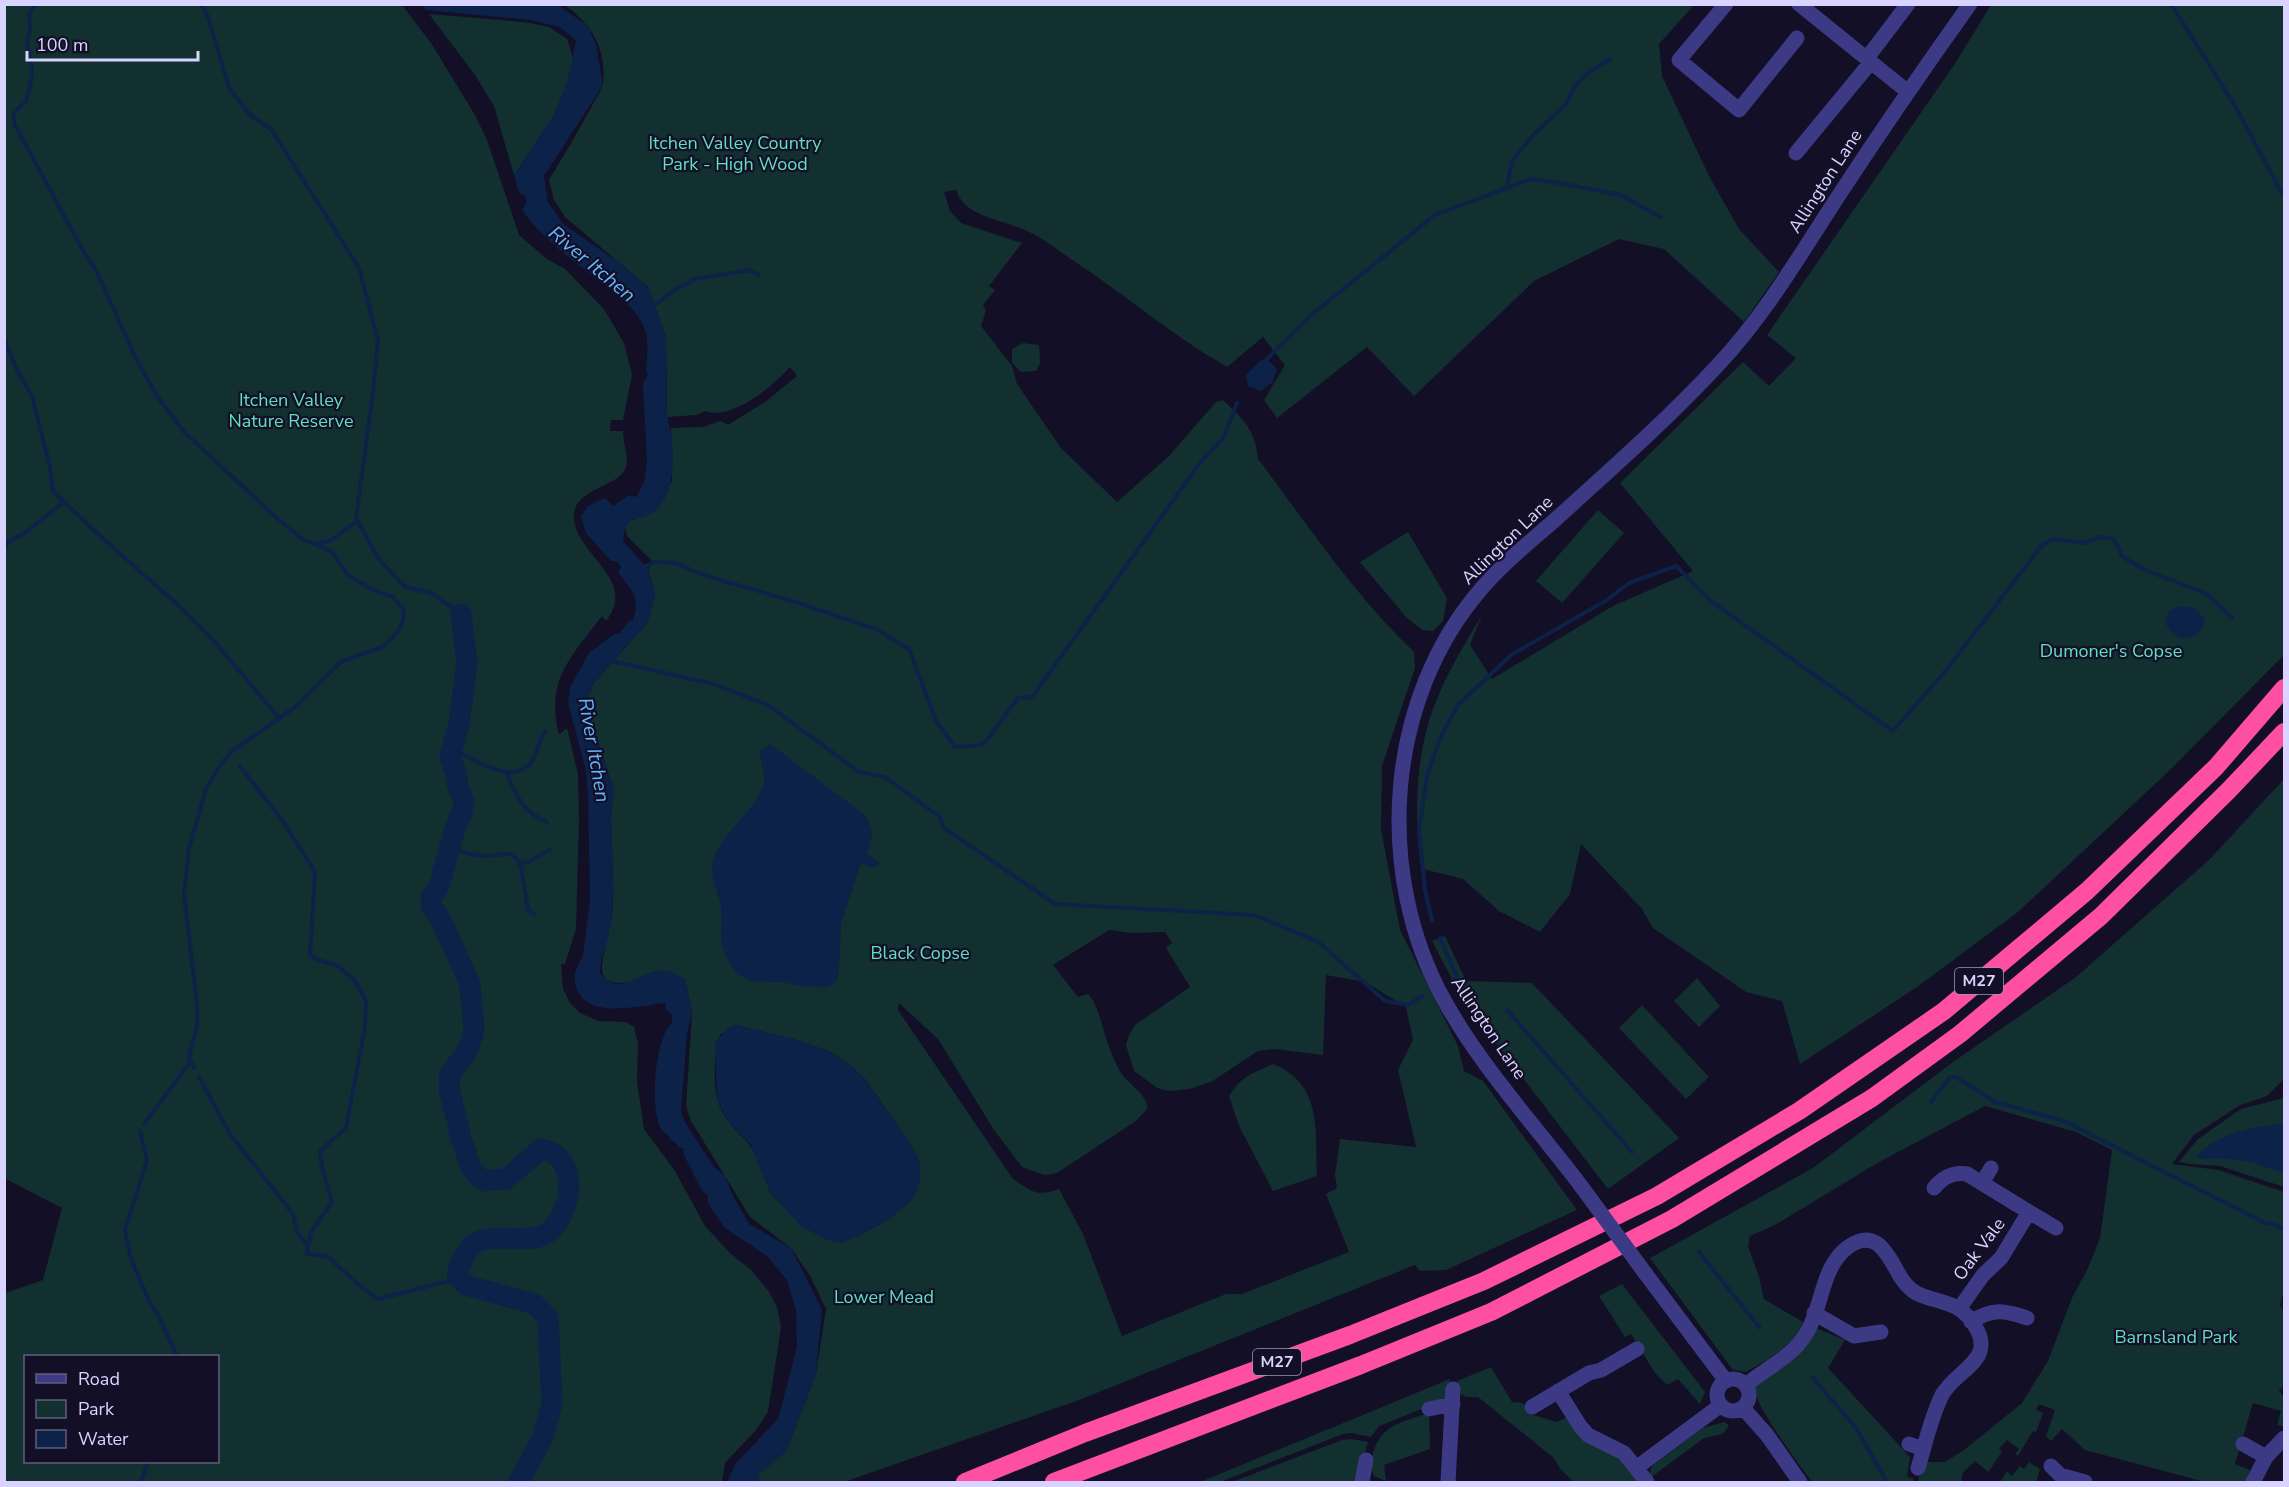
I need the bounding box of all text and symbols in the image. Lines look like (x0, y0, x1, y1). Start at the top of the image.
scale bar (27, 24, 198, 62)
text: 100 m (36, 33, 88, 57)
street label: Allington Lane (1783, 125, 1867, 237)
park label: Itchen Valley Country Park - High Wood (649, 131, 822, 176)
water label: River Itchen (543, 220, 641, 308)
park label: Itchen Valley Nature Reserve (228, 388, 354, 433)
street label: Allington Lane (1456, 490, 1558, 590)
park label: Dumoner's Copse (2040, 639, 2182, 663)
water label: River Itchen (572, 696, 616, 804)
park label: Black Copse (870, 941, 970, 965)
road number: M27 (1955, 968, 2003, 994)
street label: Allington Lane (1446, 972, 1532, 1084)
street label: Oak Vale (1948, 1213, 2010, 1285)
park label: Lower Mead (834, 1285, 934, 1309)
park label: Barnsland Park (2114, 1325, 2239, 1349)
road number: M27 (1253, 1349, 1301, 1375)
legend (24, 1355, 219, 1463)
text: Road (78, 1367, 120, 1391)
text: Park (78, 1397, 115, 1421)
text: Water (78, 1427, 129, 1451)

